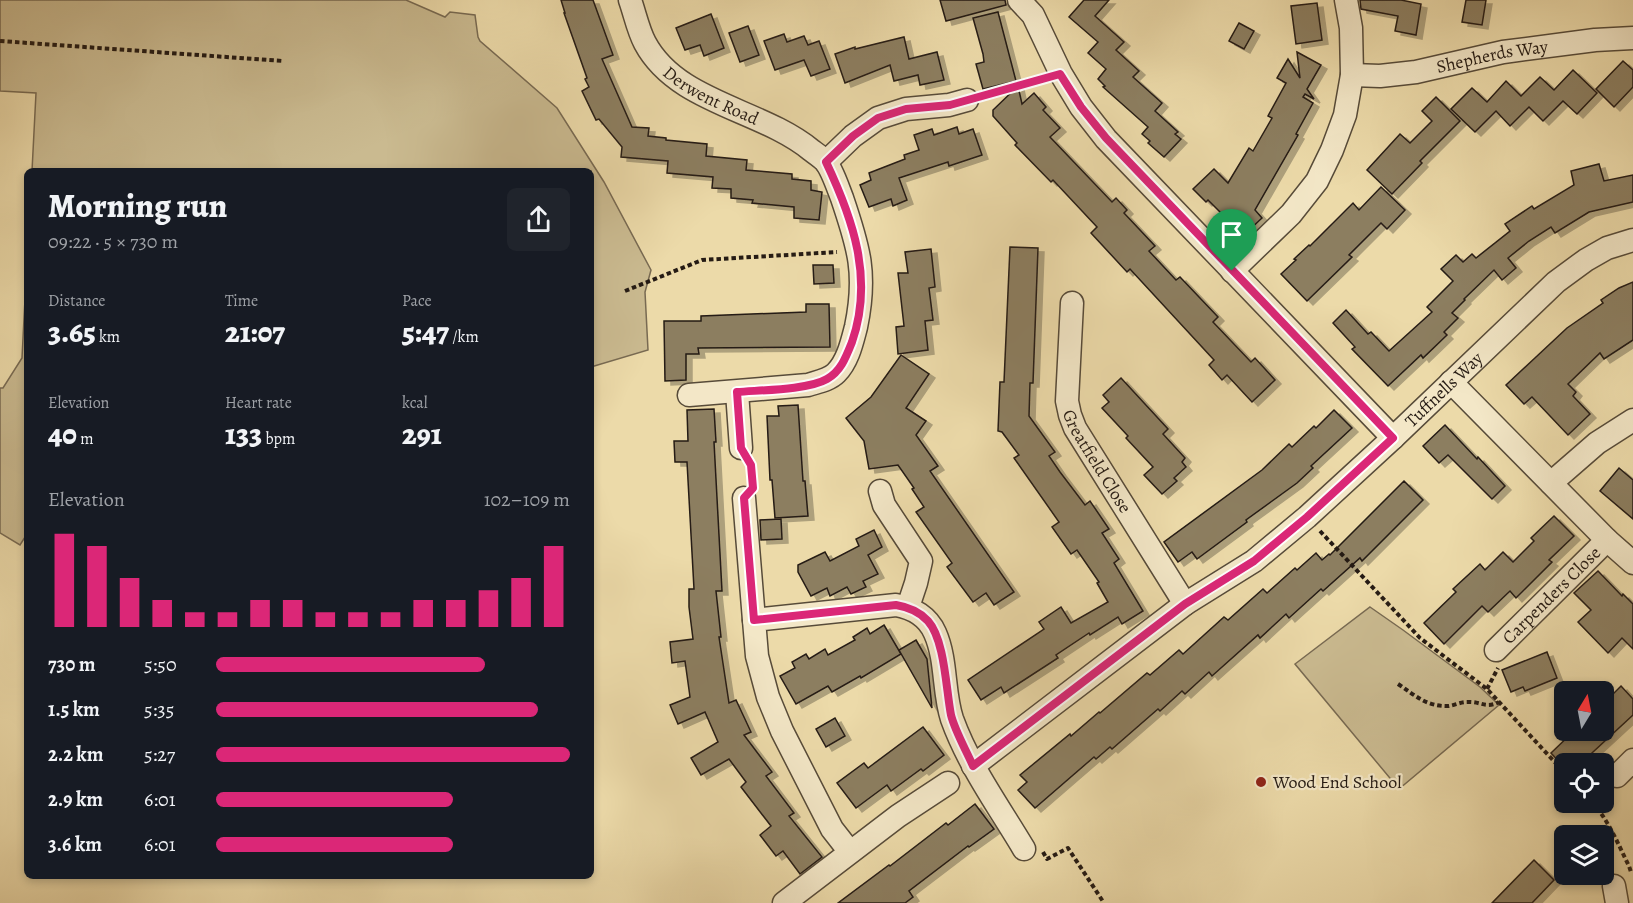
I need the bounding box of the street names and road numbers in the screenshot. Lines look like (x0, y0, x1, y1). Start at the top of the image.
street label: Shepherds Way (1434, 34, 1550, 79)
street label: Derwent Road (658, 60, 763, 131)
street label: Tuffnells Way (1400, 346, 1489, 432)
street label: Greatfield Close (1057, 406, 1137, 518)
street label: Carpenders Close (1497, 541, 1606, 649)

